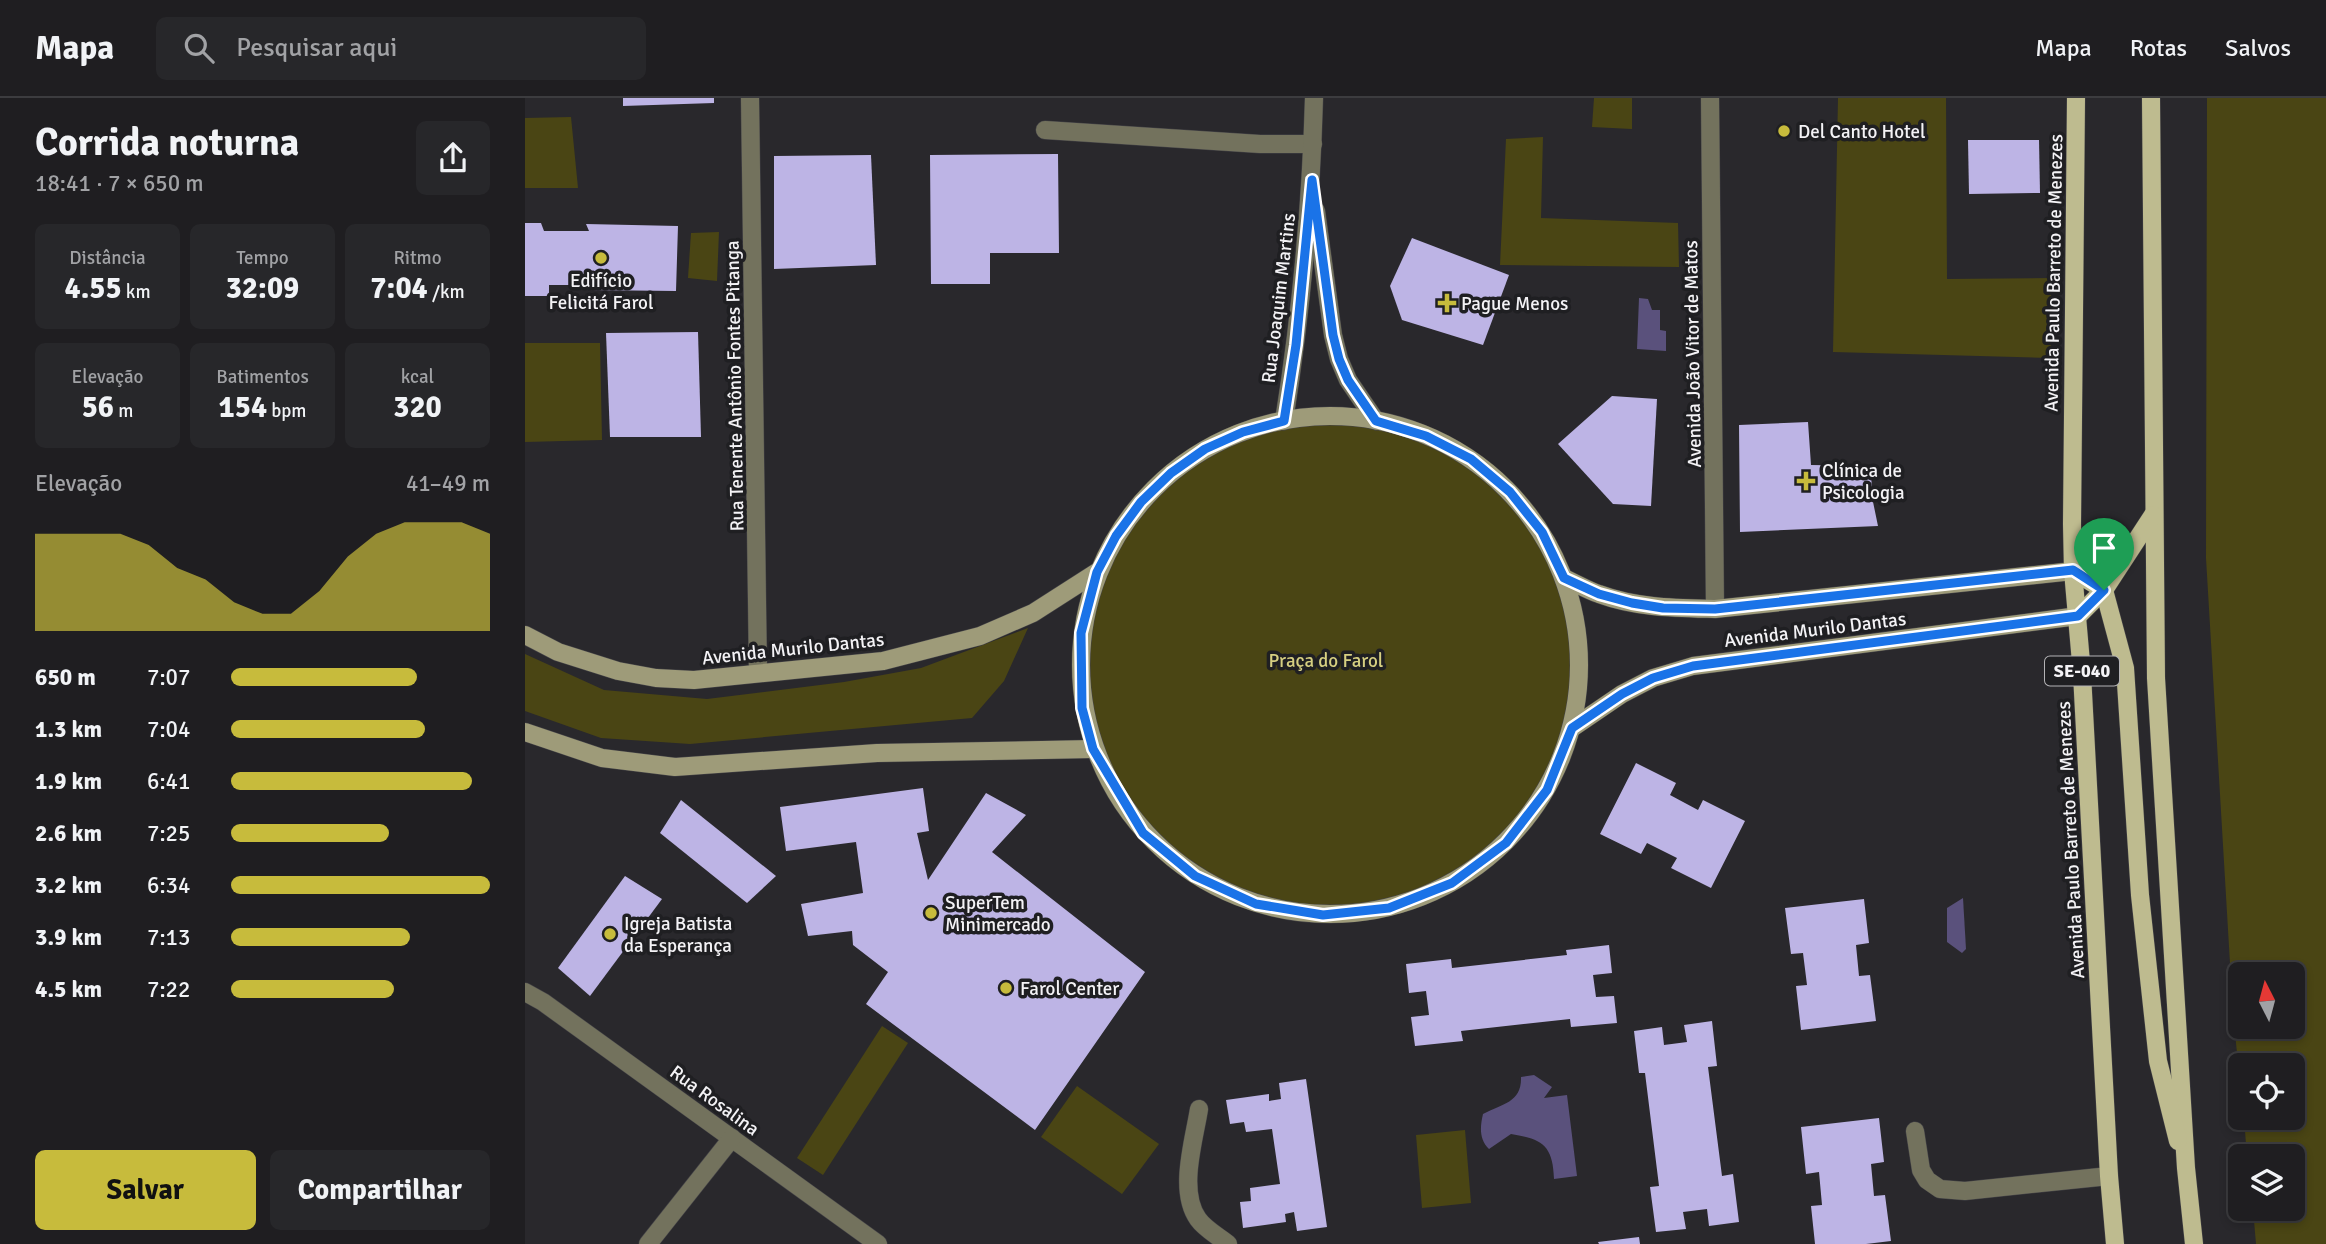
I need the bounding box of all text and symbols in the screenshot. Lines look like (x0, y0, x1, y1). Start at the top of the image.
search box (156, 17, 646, 80)
text: Mapa (35, 28, 114, 69)
icon: search (180, 29, 218, 67)
text: Pesquisar aqui (236, 32, 397, 64)
text: Mapa (2035, 33, 2092, 63)
text: Rotas (2130, 33, 2187, 63)
text: Salvos (2225, 33, 2291, 63)
text: Corrida noturna (35, 119, 299, 166)
place label: Del Canto Hotel (1798, 120, 1926, 144)
button: share (416, 121, 490, 195)
marker: Del Canto Hotel (1776, 123, 1792, 139)
street label: Avenida Paulo Barreto de Menezes (2040, 134, 2068, 412)
text: 18:41 · 7 × 650 m (35, 169, 204, 198)
street label: Rua Joaquim Martins (1257, 212, 1301, 384)
street label: Rua Tenente Antônio Fontes Pitanga (720, 240, 750, 532)
street label: Avenida João Vitor de Matos (1679, 240, 1707, 468)
text: Distância (69, 246, 146, 270)
text: Tempo (236, 246, 289, 270)
text: Ritmo (393, 246, 442, 270)
marker: Edifício Felicitá Farol (593, 250, 609, 266)
place label: Edifício Felicitá Farol (548, 269, 654, 315)
text: 4.55 (64, 270, 122, 307)
text: 32:09 (226, 270, 299, 307)
text: 7:04 (370, 270, 428, 307)
text: km (122, 280, 151, 304)
text: /km (428, 280, 465, 304)
place label: Pague Menos (1461, 292, 1568, 316)
marker: Pague Menos (1439, 295, 1455, 311)
text: Elevação (72, 365, 144, 389)
text: Batimentos (216, 365, 309, 389)
text: kcal (401, 365, 434, 389)
text: 56 (82, 389, 114, 426)
text: 154 (218, 389, 267, 426)
text: 320 (393, 389, 442, 426)
text: m (114, 399, 133, 423)
text: bpm (267, 399, 307, 423)
place label: Clínica de Psicologia (1822, 459, 1905, 505)
text: Elevação (35, 469, 122, 498)
text: 41–49 m (406, 469, 490, 498)
marker: Clínica de Psicologia (1796, 471, 1816, 491)
pin (2074, 518, 2134, 590)
icon: arrive (2085, 529, 2123, 567)
street label: Avenida Murilo Dantas (1723, 607, 1907, 653)
street label: Avenida Murilo Dantas (701, 627, 885, 670)
park label: Praça do Farol (1269, 649, 1383, 673)
road number: SE-040 (2045, 656, 2119, 686)
text: 650 m (35, 663, 96, 692)
text: 7:07 (147, 663, 190, 692)
street label: Avenida Paulo Barreto de Menezes (2052, 701, 2090, 979)
text: 1.3 km (35, 715, 102, 744)
text: 7:04 (147, 715, 190, 744)
text: 1.9 km (35, 767, 102, 796)
text: 6:41 (147, 767, 190, 796)
text: 2.6 km (35, 819, 102, 848)
text: 7:25 (147, 819, 190, 848)
text: 3.2 km (35, 871, 102, 900)
text: 6:34 (147, 871, 190, 900)
place label: SuperTem Minimercado (945, 891, 1051, 937)
marker: SuperTem Minimercado (923, 905, 939, 921)
place label: Igreja Batista da Esperança (624, 912, 732, 958)
text: 3.9 km (35, 923, 102, 952)
text: 7:13 (147, 923, 190, 952)
marker: Igreja Batista da Esperança (602, 926, 618, 942)
north arrow (2228, 962, 2305, 1040)
map controls (2228, 962, 2305, 1221)
text: 4.5 km (35, 975, 102, 1004)
text: 7:22 (147, 975, 190, 1004)
place label: Farol Center (1020, 977, 1119, 1001)
marker: Farol Center (998, 980, 1014, 996)
button: locate (2228, 1053, 2305, 1130)
street label: Rua Rosalina (665, 1060, 764, 1141)
button: layers (2228, 1144, 2305, 1221)
button: Salvar (35, 1150, 256, 1230)
button: Compartilhar (270, 1150, 490, 1230)

